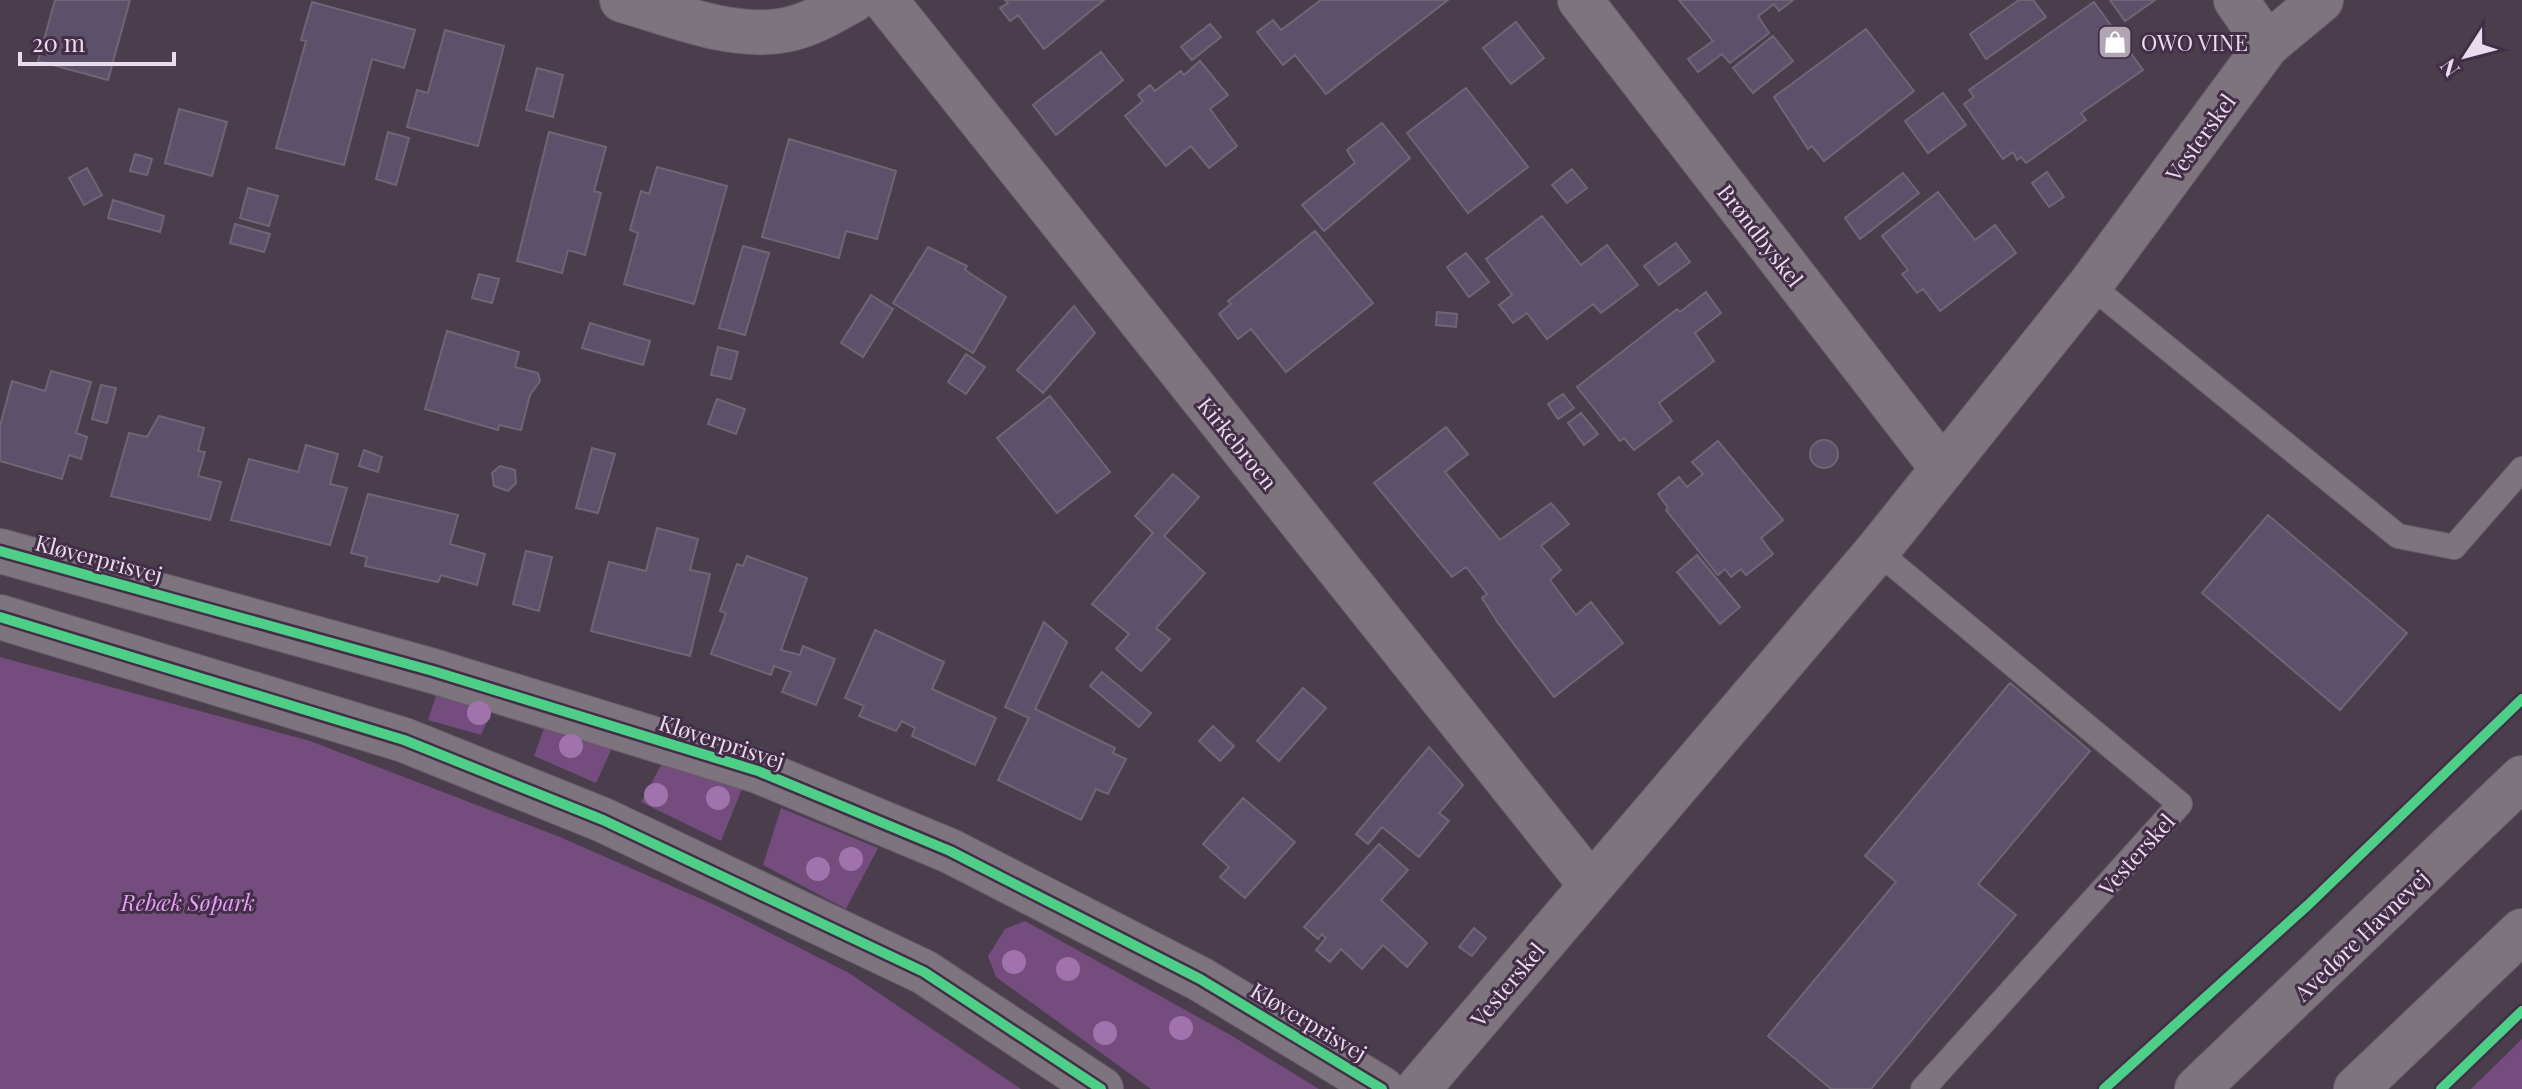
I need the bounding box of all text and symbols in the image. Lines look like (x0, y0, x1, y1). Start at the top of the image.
scale bar (20, 16, 174, 66)
north arrow (2426, 16, 2506, 96)
shop icon: OWO VINE (2096, 23, 2134, 61)
text: 20 m (32, 26, 85, 58)
place label: OWO VINE (2141, 27, 2248, 57)
text: N (2432, 53, 2466, 84)
street label: Vesterskel (2158, 87, 2242, 187)
street label: Brøndbyskel (1711, 177, 1811, 293)
street label: Kirkebroen (1191, 390, 1285, 496)
street label: Kløverprisvej (32, 527, 166, 589)
street label: Kløverprisvej (655, 707, 789, 775)
street label: Vesterskel (2090, 806, 2181, 902)
street label: Avedøre Havnevej (2286, 863, 2435, 1008)
park label: Rebæk Søpark (120, 887, 255, 917)
street label: Vesterskel (1462, 936, 1551, 1033)
street label: Kløverprisvej (1245, 975, 1373, 1067)

